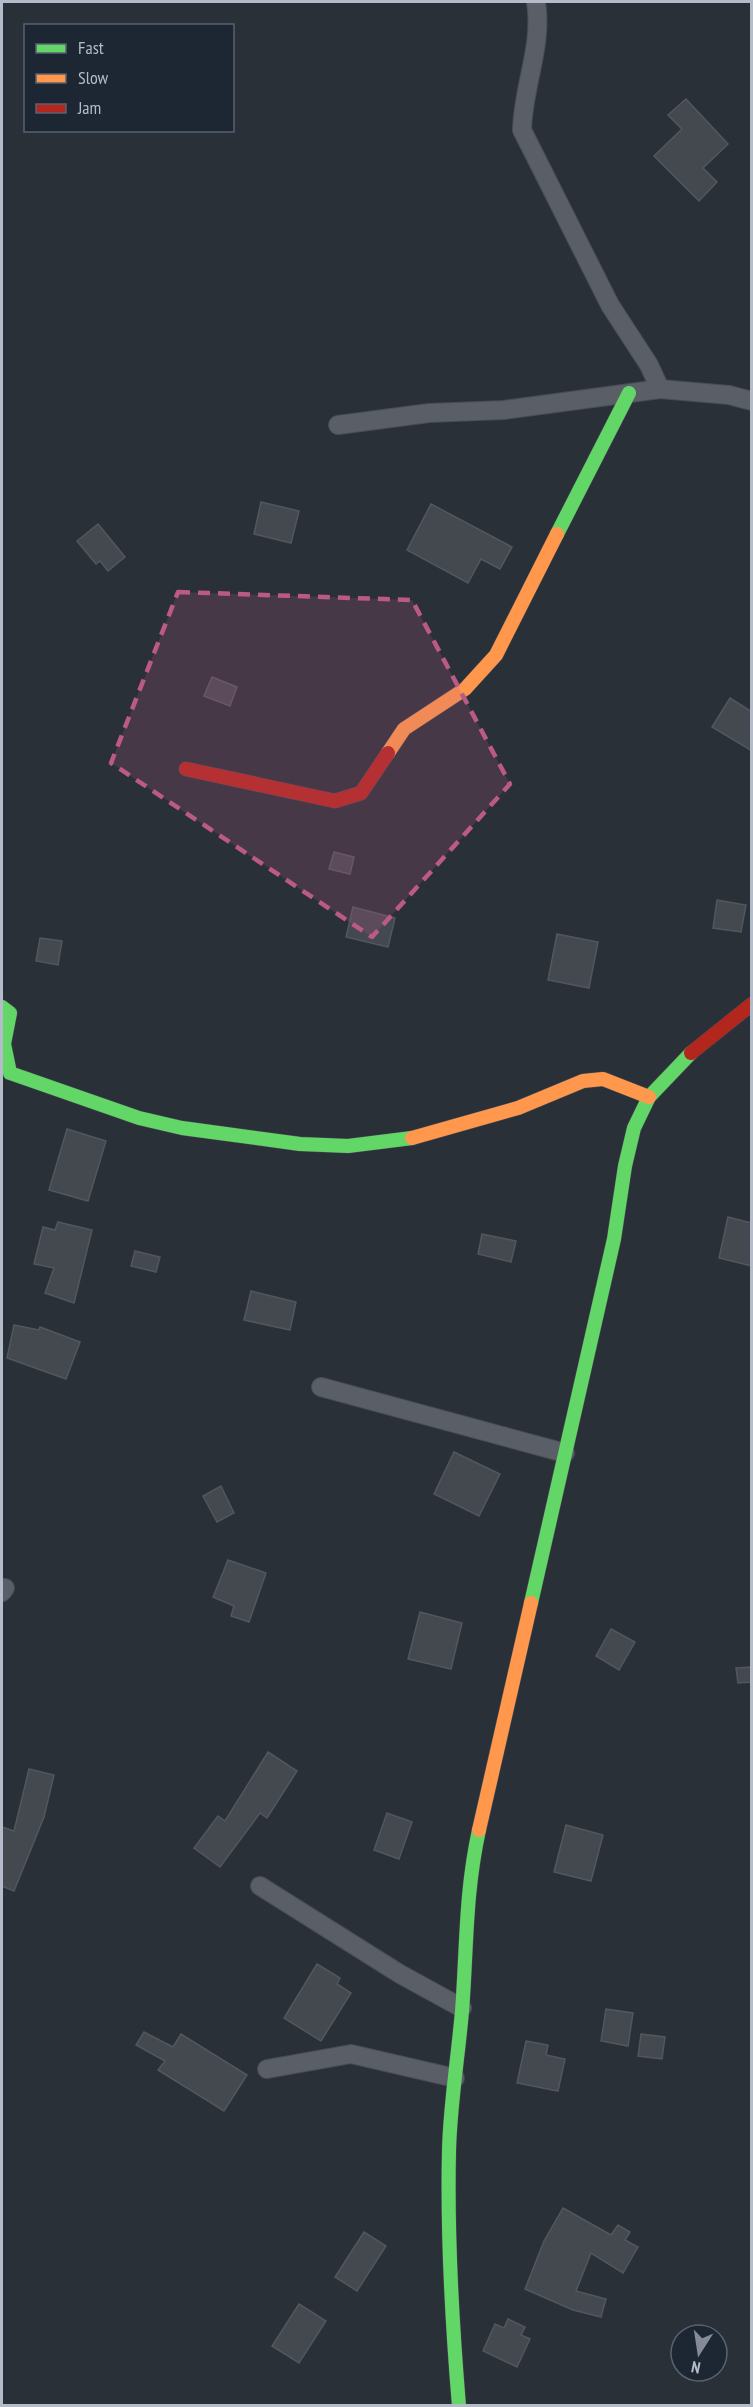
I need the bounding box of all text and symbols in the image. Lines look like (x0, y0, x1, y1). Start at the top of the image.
legend (24, 24, 234, 132)
text: Fast (78, 36, 104, 59)
text: Slow (78, 66, 109, 89)
text: Jam (77, 96, 101, 119)
north arrow (669, 2323, 729, 2383)
text: N (690, 2357, 702, 2378)

